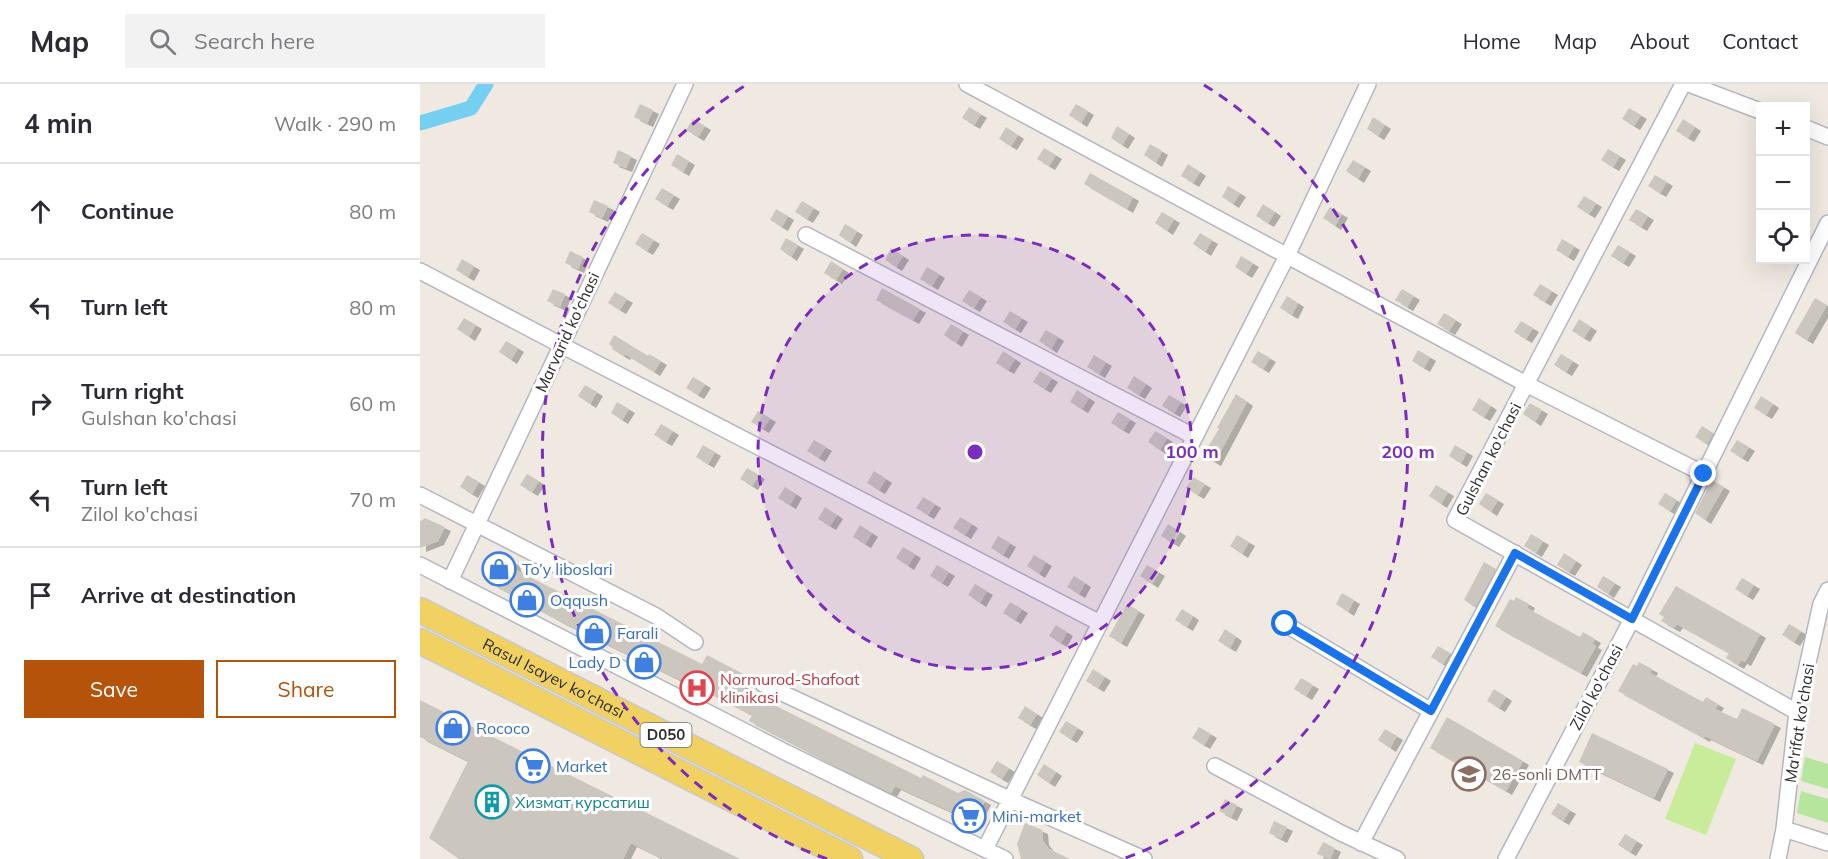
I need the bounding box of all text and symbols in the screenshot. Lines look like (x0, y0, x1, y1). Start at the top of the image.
search box (125, 14, 545, 68)
text: Map (30, 24, 89, 59)
icon: search (146, 25, 179, 58)
text: Search here (194, 27, 315, 55)
text: Home (1463, 28, 1521, 54)
text: Map (1554, 28, 1597, 54)
text: About (1630, 28, 1689, 54)
text: Contact (1722, 28, 1798, 54)
map controls (1756, 102, 1810, 264)
button: + (1756, 102, 1810, 156)
text: 4 min (24, 107, 93, 140)
text: Walk · 290 m (274, 111, 396, 136)
button: − (1756, 156, 1810, 210)
icon: ahead (24, 195, 57, 228)
text: Continue (81, 197, 174, 225)
text: 80 m (349, 199, 396, 224)
button: locate (1756, 210, 1810, 264)
street label: Marvarid ko'chasi (530, 269, 604, 395)
icon: left (24, 291, 57, 324)
text: Turn left (81, 293, 168, 321)
text: 80 m (349, 295, 396, 320)
text: Turn right (81, 377, 184, 405)
icon: right (24, 387, 57, 420)
text: 60 m (349, 391, 396, 416)
street label: Gulshan ko'chasi (1451, 399, 1525, 519)
text: Gulshan ko'chasi (81, 405, 237, 430)
text: 100 m (1165, 440, 1219, 463)
text: 200 m (1381, 440, 1435, 463)
centre of rings (965, 442, 985, 462)
route end (1690, 460, 1716, 486)
text: Turn left (81, 473, 168, 501)
icon: left (24, 483, 57, 516)
text: 70 m (349, 487, 396, 512)
text: Zilol ko'chasi (81, 501, 198, 526)
shop icon: To’y liboslari (481, 551, 517, 587)
place label: To’y liboslari (522, 559, 613, 579)
icon: arrive (24, 579, 57, 612)
text: Arrive at destination (81, 581, 296, 609)
shop icon: Oqqush (509, 582, 545, 618)
place label: Oqqush (550, 590, 608, 610)
route start (1271, 610, 1297, 636)
shop icon: Farali (576, 615, 612, 651)
place label: Farali (617, 623, 658, 643)
street label: Rasul Isayev ko'chasi (479, 634, 628, 722)
street label: Zilol ko'chasi (1565, 641, 1627, 733)
shop icon: Lady D (626, 644, 662, 680)
place label: Lady D (568, 652, 621, 672)
button: Save (24, 660, 204, 718)
button: Share (216, 660, 396, 718)
street label: Ma'rifat ko'chasi (1780, 662, 1818, 784)
place label: Normurod-Shafoat klinikasi (720, 669, 860, 707)
hospital icon: Normurod-Shafoat klinikasi (679, 670, 715, 706)
shop icon: Rococo (435, 710, 471, 746)
place label: Rococo (476, 718, 530, 738)
road number: D050 (640, 723, 692, 747)
supermarket icon: Market (515, 748, 551, 784)
place label: Market (556, 756, 608, 776)
school or university icon: 26-sonli DMTT (1451, 756, 1487, 792)
place label: 26-sonli DMTT (1492, 764, 1602, 784)
building icon: Хизмат курсатиш (474, 784, 510, 820)
place label: Хизмат курсатиш (515, 792, 650, 812)
supermarket icon: Mini-market (951, 798, 987, 834)
place label: Mini-market (992, 806, 1082, 826)

